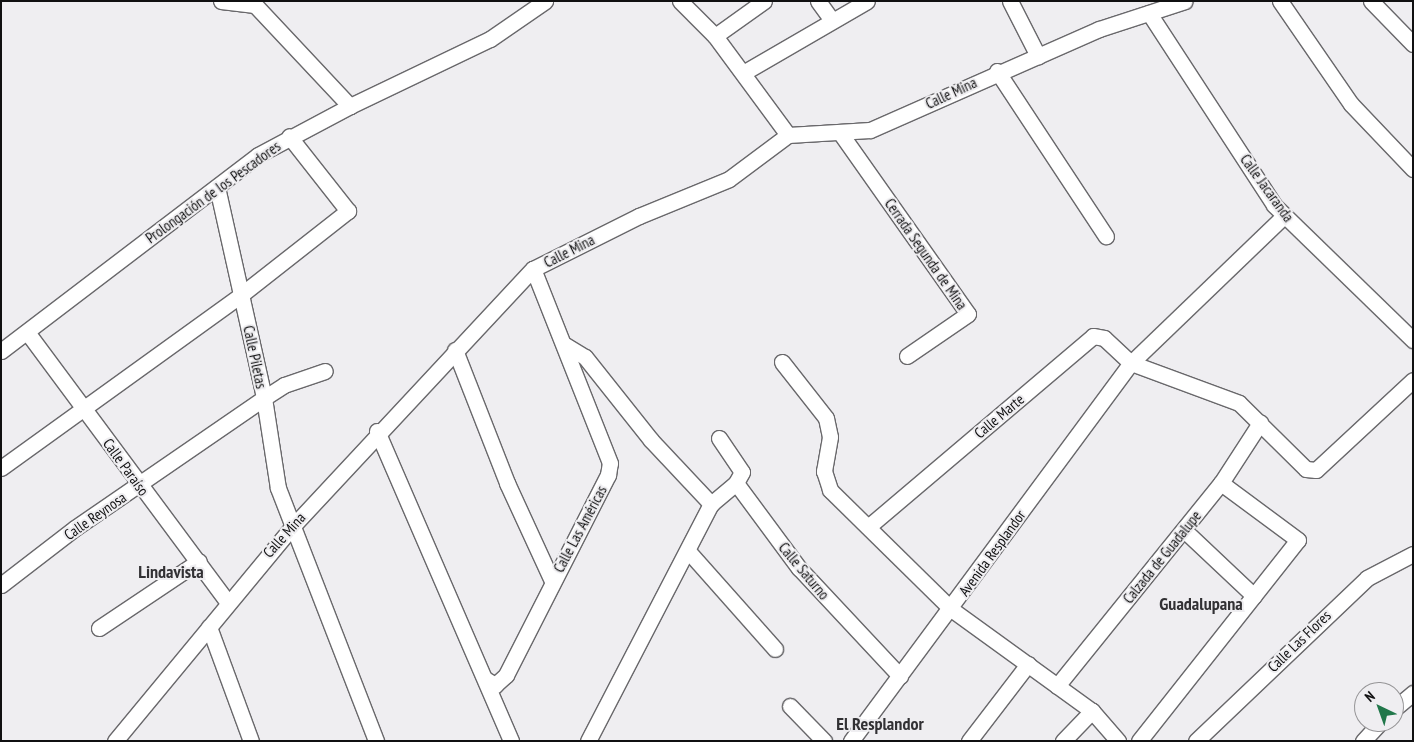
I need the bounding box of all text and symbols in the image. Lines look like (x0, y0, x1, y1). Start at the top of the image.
street label: Calle Mina (923, 73, 979, 113)
street label: Prolongación de los Pescadores (142, 137, 284, 247)
street label: Calle Jacaranda (1236, 151, 1298, 225)
street label: Cerrada Segunda de Mina (881, 195, 971, 313)
street label: Calle Mina (541, 231, 597, 271)
street label: Calle Piletas (240, 324, 270, 390)
street label: Calle Marte (971, 390, 1027, 442)
street label: Calle Paraíso (99, 435, 153, 499)
street label: Calle Las Américas (549, 482, 611, 576)
street label: Calle Reynosa (61, 488, 129, 544)
street label: Avenida Resplandor (955, 507, 1029, 599)
street label: Calzada de Guadalupe (1119, 507, 1205, 607)
street label: Calle Mina (259, 509, 309, 561)
street label: Calle Saturno (775, 539, 833, 603)
district label: Lindavista (138, 561, 204, 583)
district label: Guadalupana (1159, 593, 1243, 615)
street label: Calle Las Flores (1264, 606, 1334, 676)
north arrow (1354, 682, 1404, 732)
text: N (1361, 687, 1378, 706)
district label: El Resplandor (836, 713, 924, 735)

